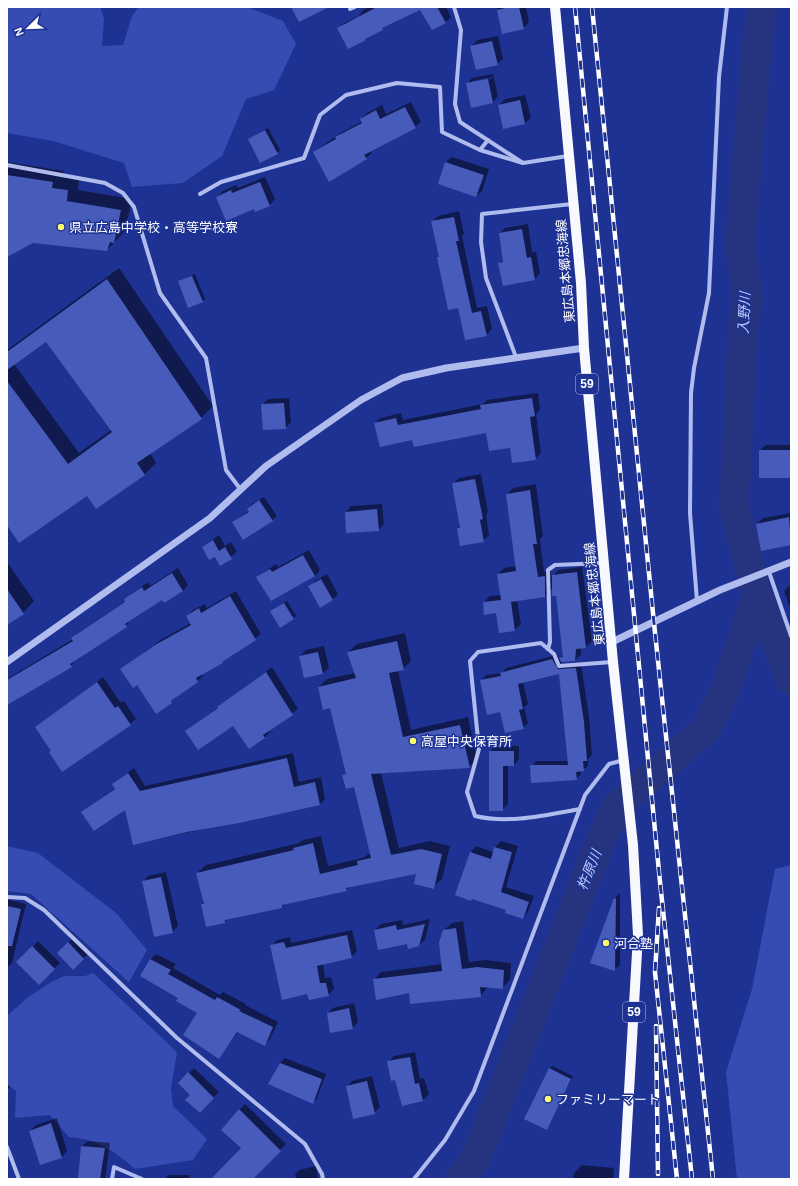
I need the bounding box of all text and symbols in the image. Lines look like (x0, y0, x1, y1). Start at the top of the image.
north arrow (8, 8, 48, 48)
text: N (12, 26, 26, 38)
street label: 東広島本郷忠海線 (553, 218, 578, 323)
place label: 県立広島中学校・高等学校寮 (69, 220, 238, 235)
marker: 県立広島中学校・高等学校寮 (56, 222, 66, 232)
water label: 入野川 (735, 290, 753, 334)
road number: 59 (576, 374, 598, 394)
street label: 東広島本郷忠海線 (582, 541, 607, 646)
place label: 高屋中央保育所 (421, 734, 512, 749)
marker: 高屋中央保育所 (408, 736, 418, 746)
water label: 杵原川 (574, 846, 605, 892)
place label: 河合塾 (614, 936, 653, 951)
marker: 河合塾 (601, 938, 611, 948)
road number: 59 (623, 1002, 645, 1022)
place label: ファミリーマート (556, 1092, 660, 1107)
marker: ファミリーマート (543, 1094, 553, 1104)

